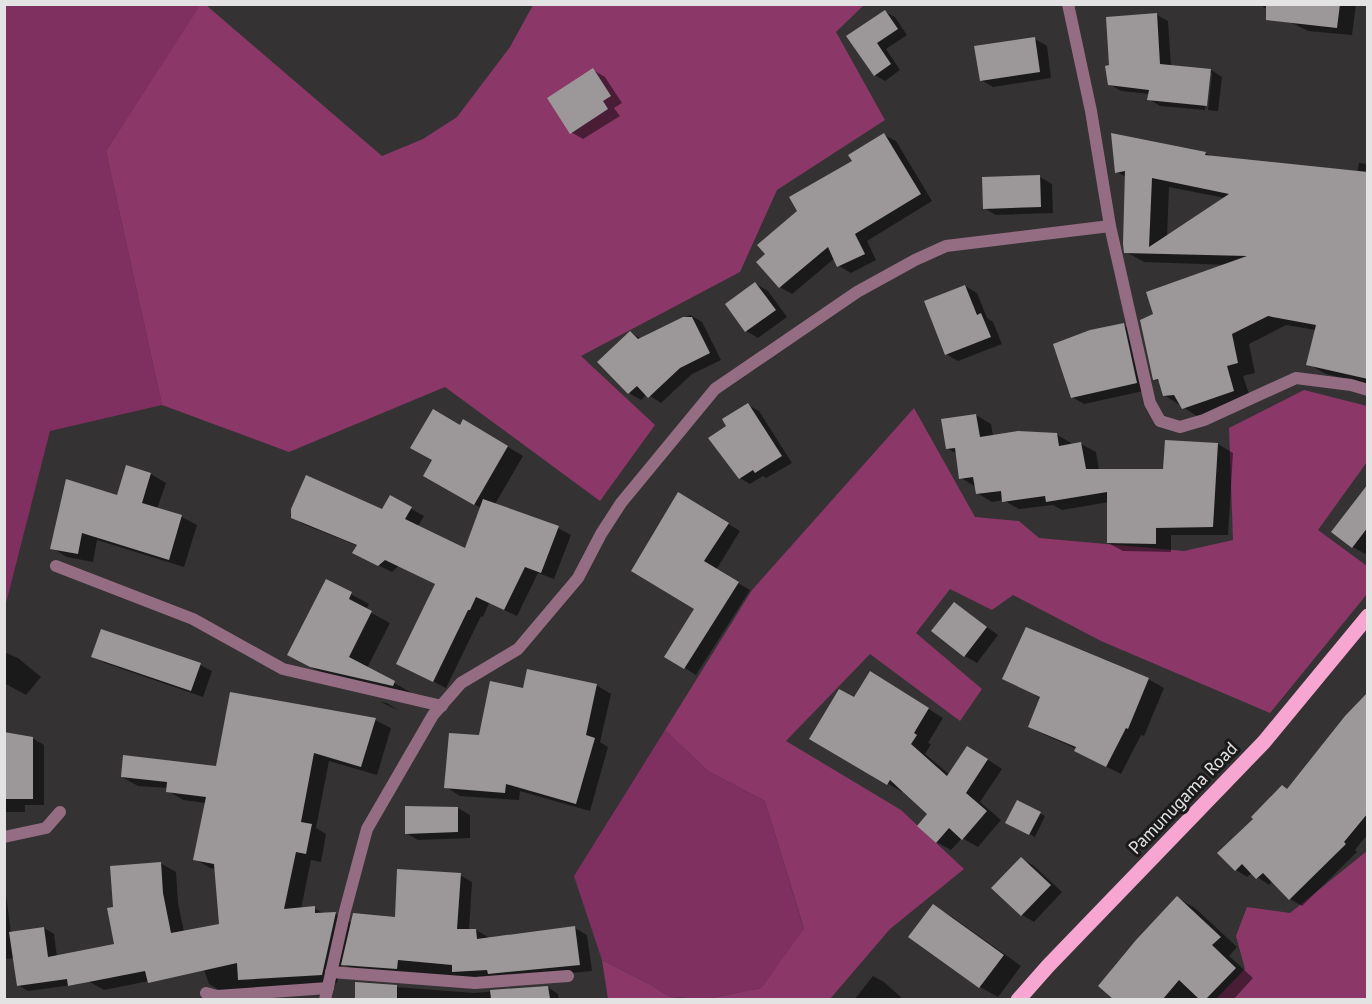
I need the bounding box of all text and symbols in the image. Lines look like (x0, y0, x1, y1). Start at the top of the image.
street label: Pamunugama Road (1123, 737, 1242, 859)

